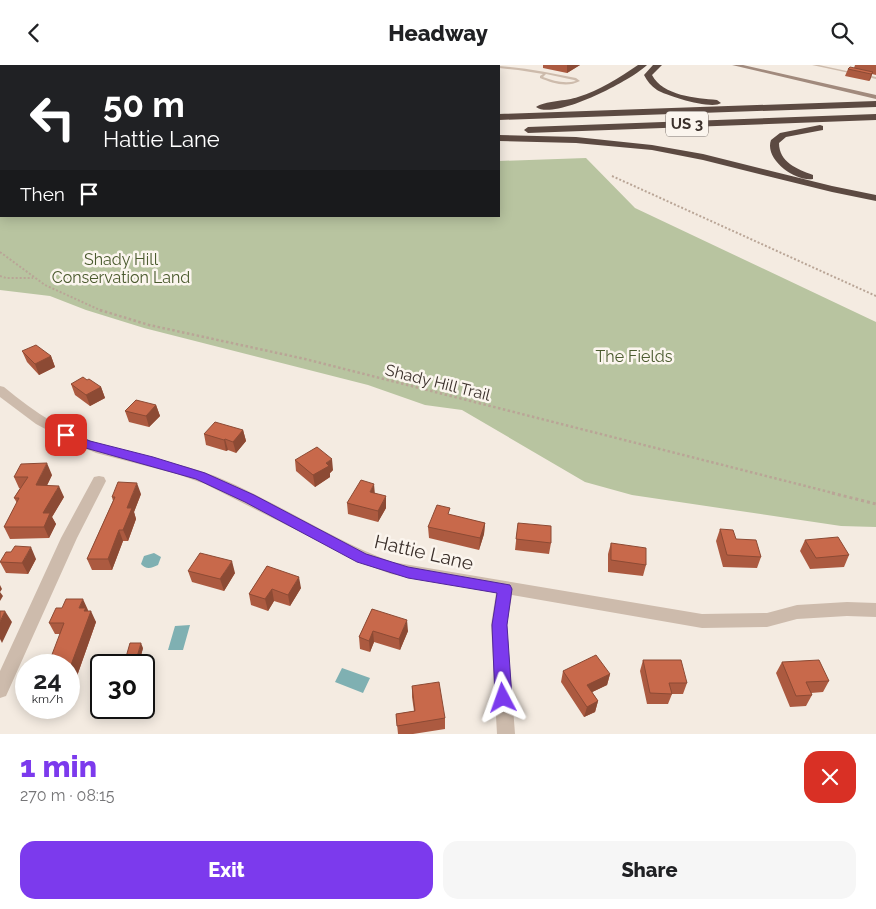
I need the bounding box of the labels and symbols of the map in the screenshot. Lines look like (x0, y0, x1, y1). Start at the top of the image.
road number: US 3 (666, 111, 708, 137)
park label: Shady Hill Conservation Land (52, 250, 190, 287)
park label: The Fields (596, 347, 673, 366)
street label: Shady Hill Trail (383, 360, 493, 405)
pin (45, 414, 87, 456)
street label: Hattie Lane (372, 530, 476, 574)
speed limit sign: 30 (90, 654, 155, 719)
position arrow (476, 671, 528, 723)

